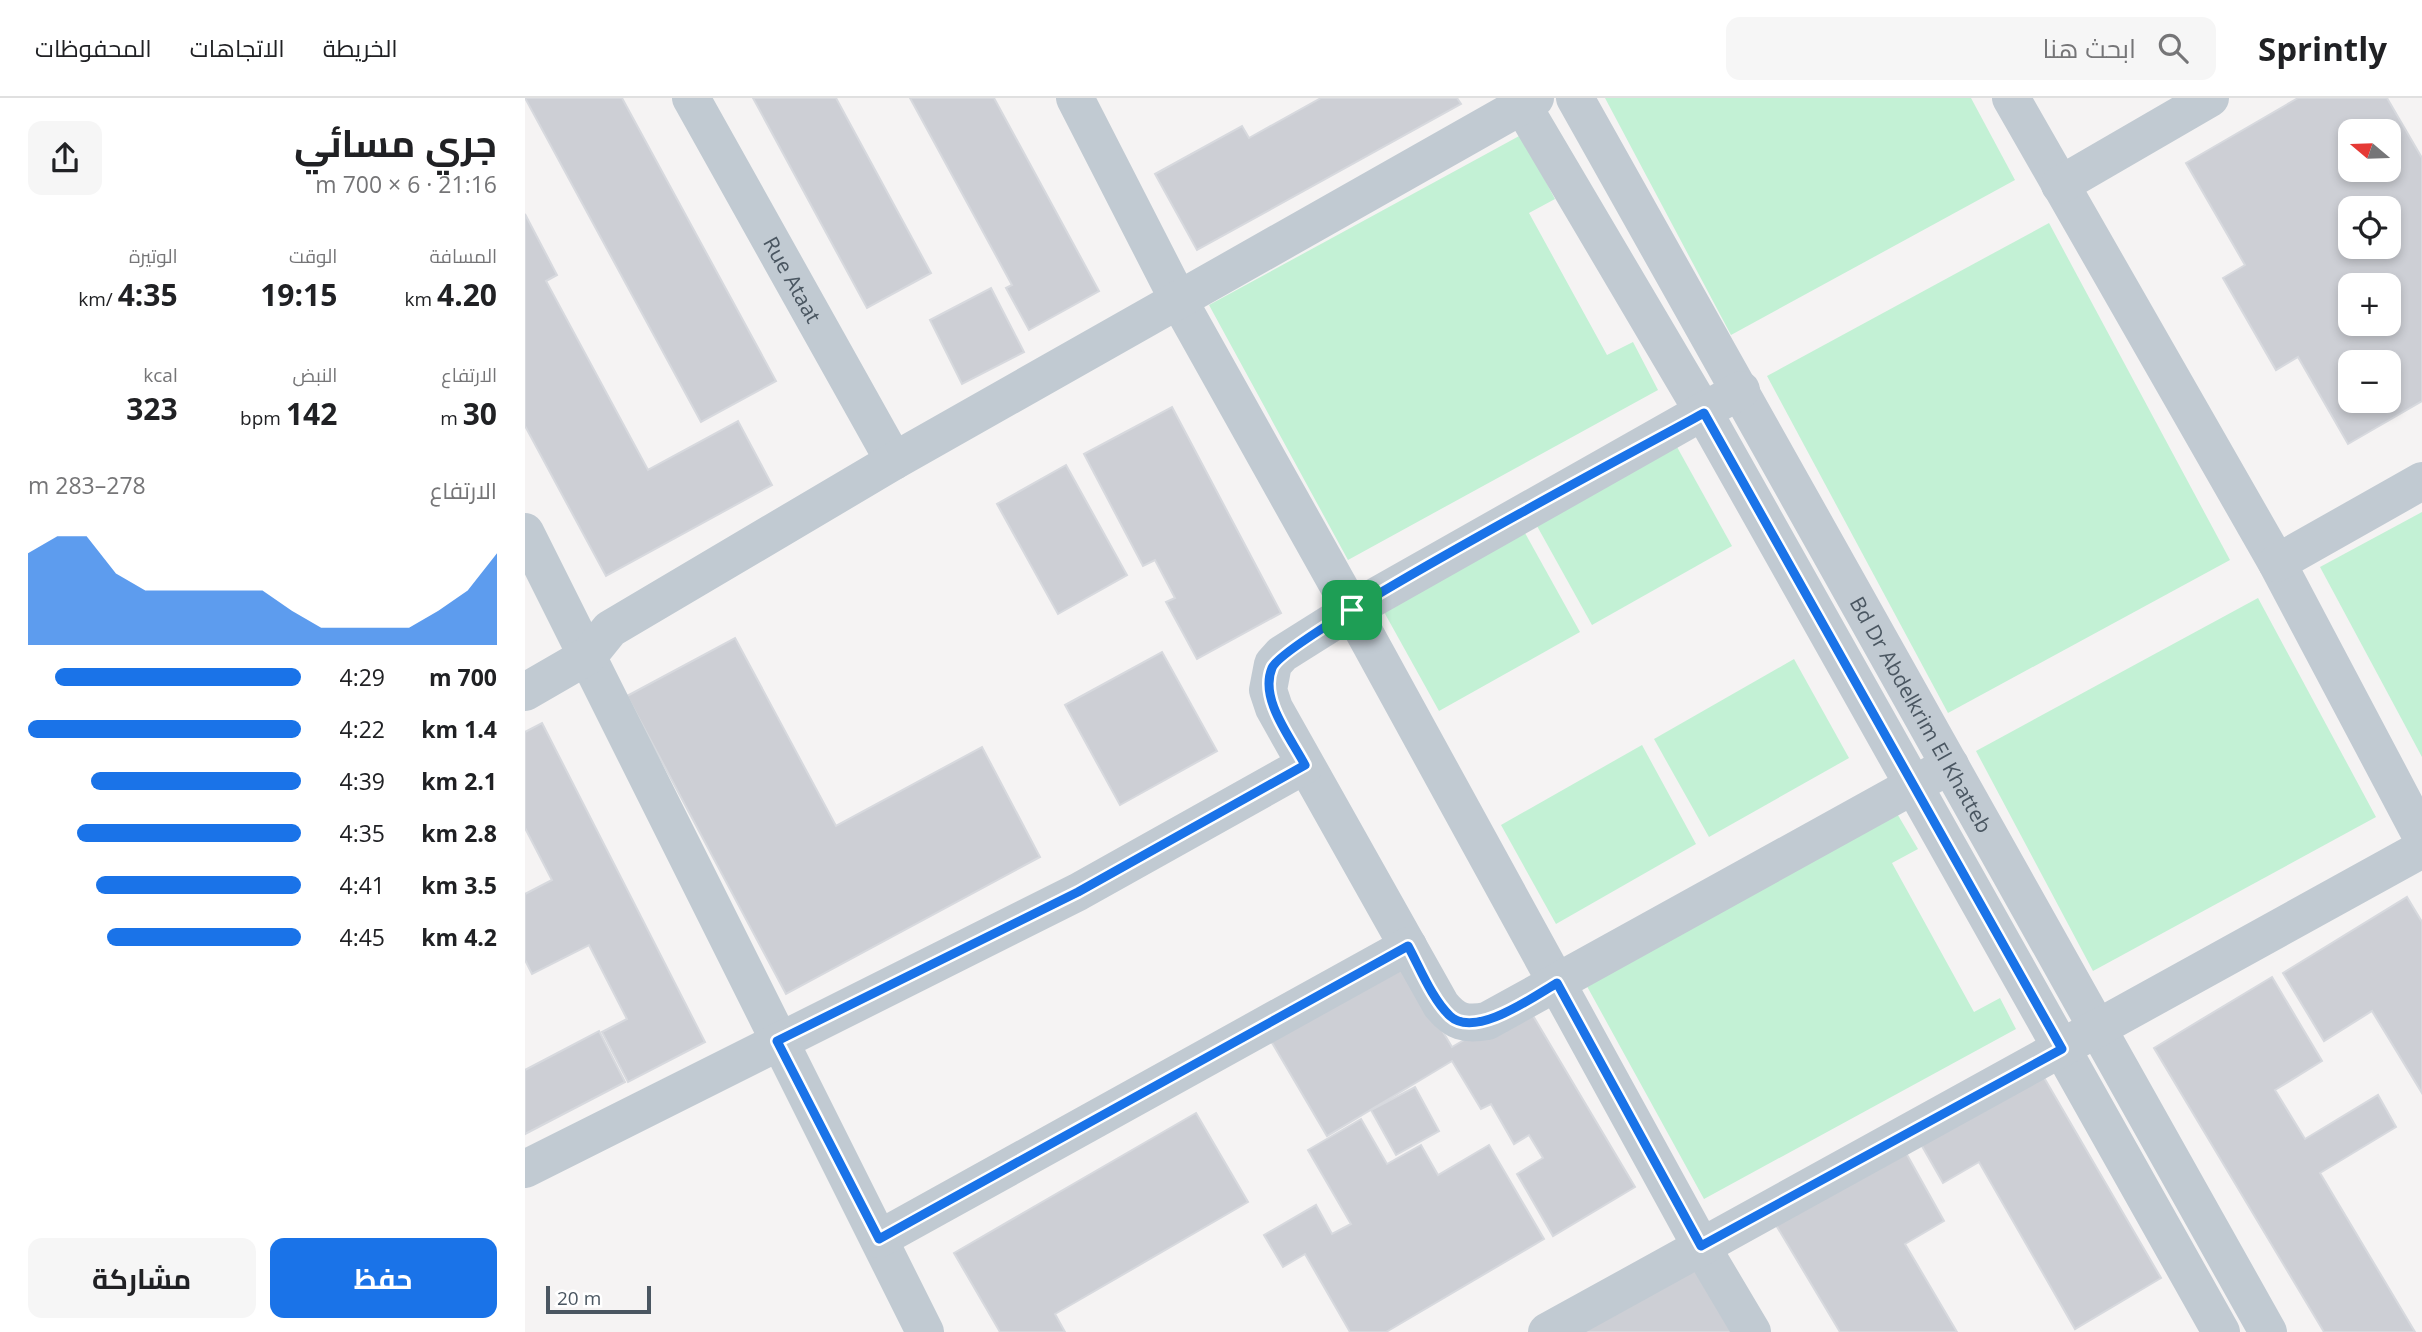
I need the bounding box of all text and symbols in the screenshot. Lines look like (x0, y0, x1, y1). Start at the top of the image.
search box (1726, 17, 2216, 80)
text: Sprintly (2258, 26, 2387, 71)
icon: search (2154, 29, 2192, 67)
text: ابحث هنا (2042, 30, 2136, 66)
text: المحفوظات (35, 31, 152, 64)
text: الاتجاهات (190, 31, 285, 64)
text: الخريطة (323, 31, 398, 64)
text: جري مسائي (294, 116, 497, 168)
north arrow (2338, 119, 2401, 182)
map controls (2338, 119, 2401, 413)
button: share (28, 121, 102, 195)
text: 21:16 · 6 × 700 m (315, 168, 497, 200)
button: locate (2338, 196, 2401, 259)
street label: Rue Ataat (757, 231, 828, 328)
text: الوتيرة (129, 243, 178, 269)
text: الوقت (289, 243, 337, 269)
text: المسافة (429, 243, 497, 269)
button: + (2338, 273, 2401, 336)
text: 4:35 (118, 274, 178, 315)
text: 19:15 (260, 274, 337, 315)
text: 4.20 (437, 274, 497, 315)
text: /km (78, 286, 118, 312)
text: km (404, 286, 437, 312)
button: − (2338, 350, 2401, 413)
text: kcal (143, 362, 178, 388)
text: النبض (293, 362, 337, 388)
text: الارتفاع (441, 362, 497, 388)
text: 323 (126, 388, 178, 429)
text: 142 (286, 393, 337, 434)
text: 30 (463, 393, 497, 434)
text: bpm (240, 405, 286, 431)
text: m (440, 405, 463, 431)
text: 278–283 m (28, 469, 146, 501)
text: الارتفاع (430, 474, 497, 506)
pin (1322, 580, 1382, 640)
icon: arrive (1333, 591, 1371, 629)
street label: Bd Dr Abdelkrim El Khatteb (1844, 591, 1999, 838)
text: 4:29 (340, 661, 385, 693)
text: 700 m (429, 661, 497, 693)
text: 4:22 (340, 713, 385, 745)
text: 1.4 km (421, 713, 497, 745)
text: 4:39 (340, 765, 385, 797)
text: 2.1 km (421, 765, 497, 797)
text: 4:35 (340, 817, 385, 849)
text: 2.8 km (421, 817, 497, 849)
text: 4:41 (340, 869, 385, 901)
text: 3.5 km (421, 869, 497, 901)
text: 4:45 (340, 921, 385, 953)
text: 4.2 km (421, 921, 497, 953)
button: مشاركة (28, 1238, 256, 1318)
button: حفظ (270, 1238, 497, 1318)
scale bar (546, 1283, 651, 1315)
text: 20 m (557, 1285, 601, 1311)

